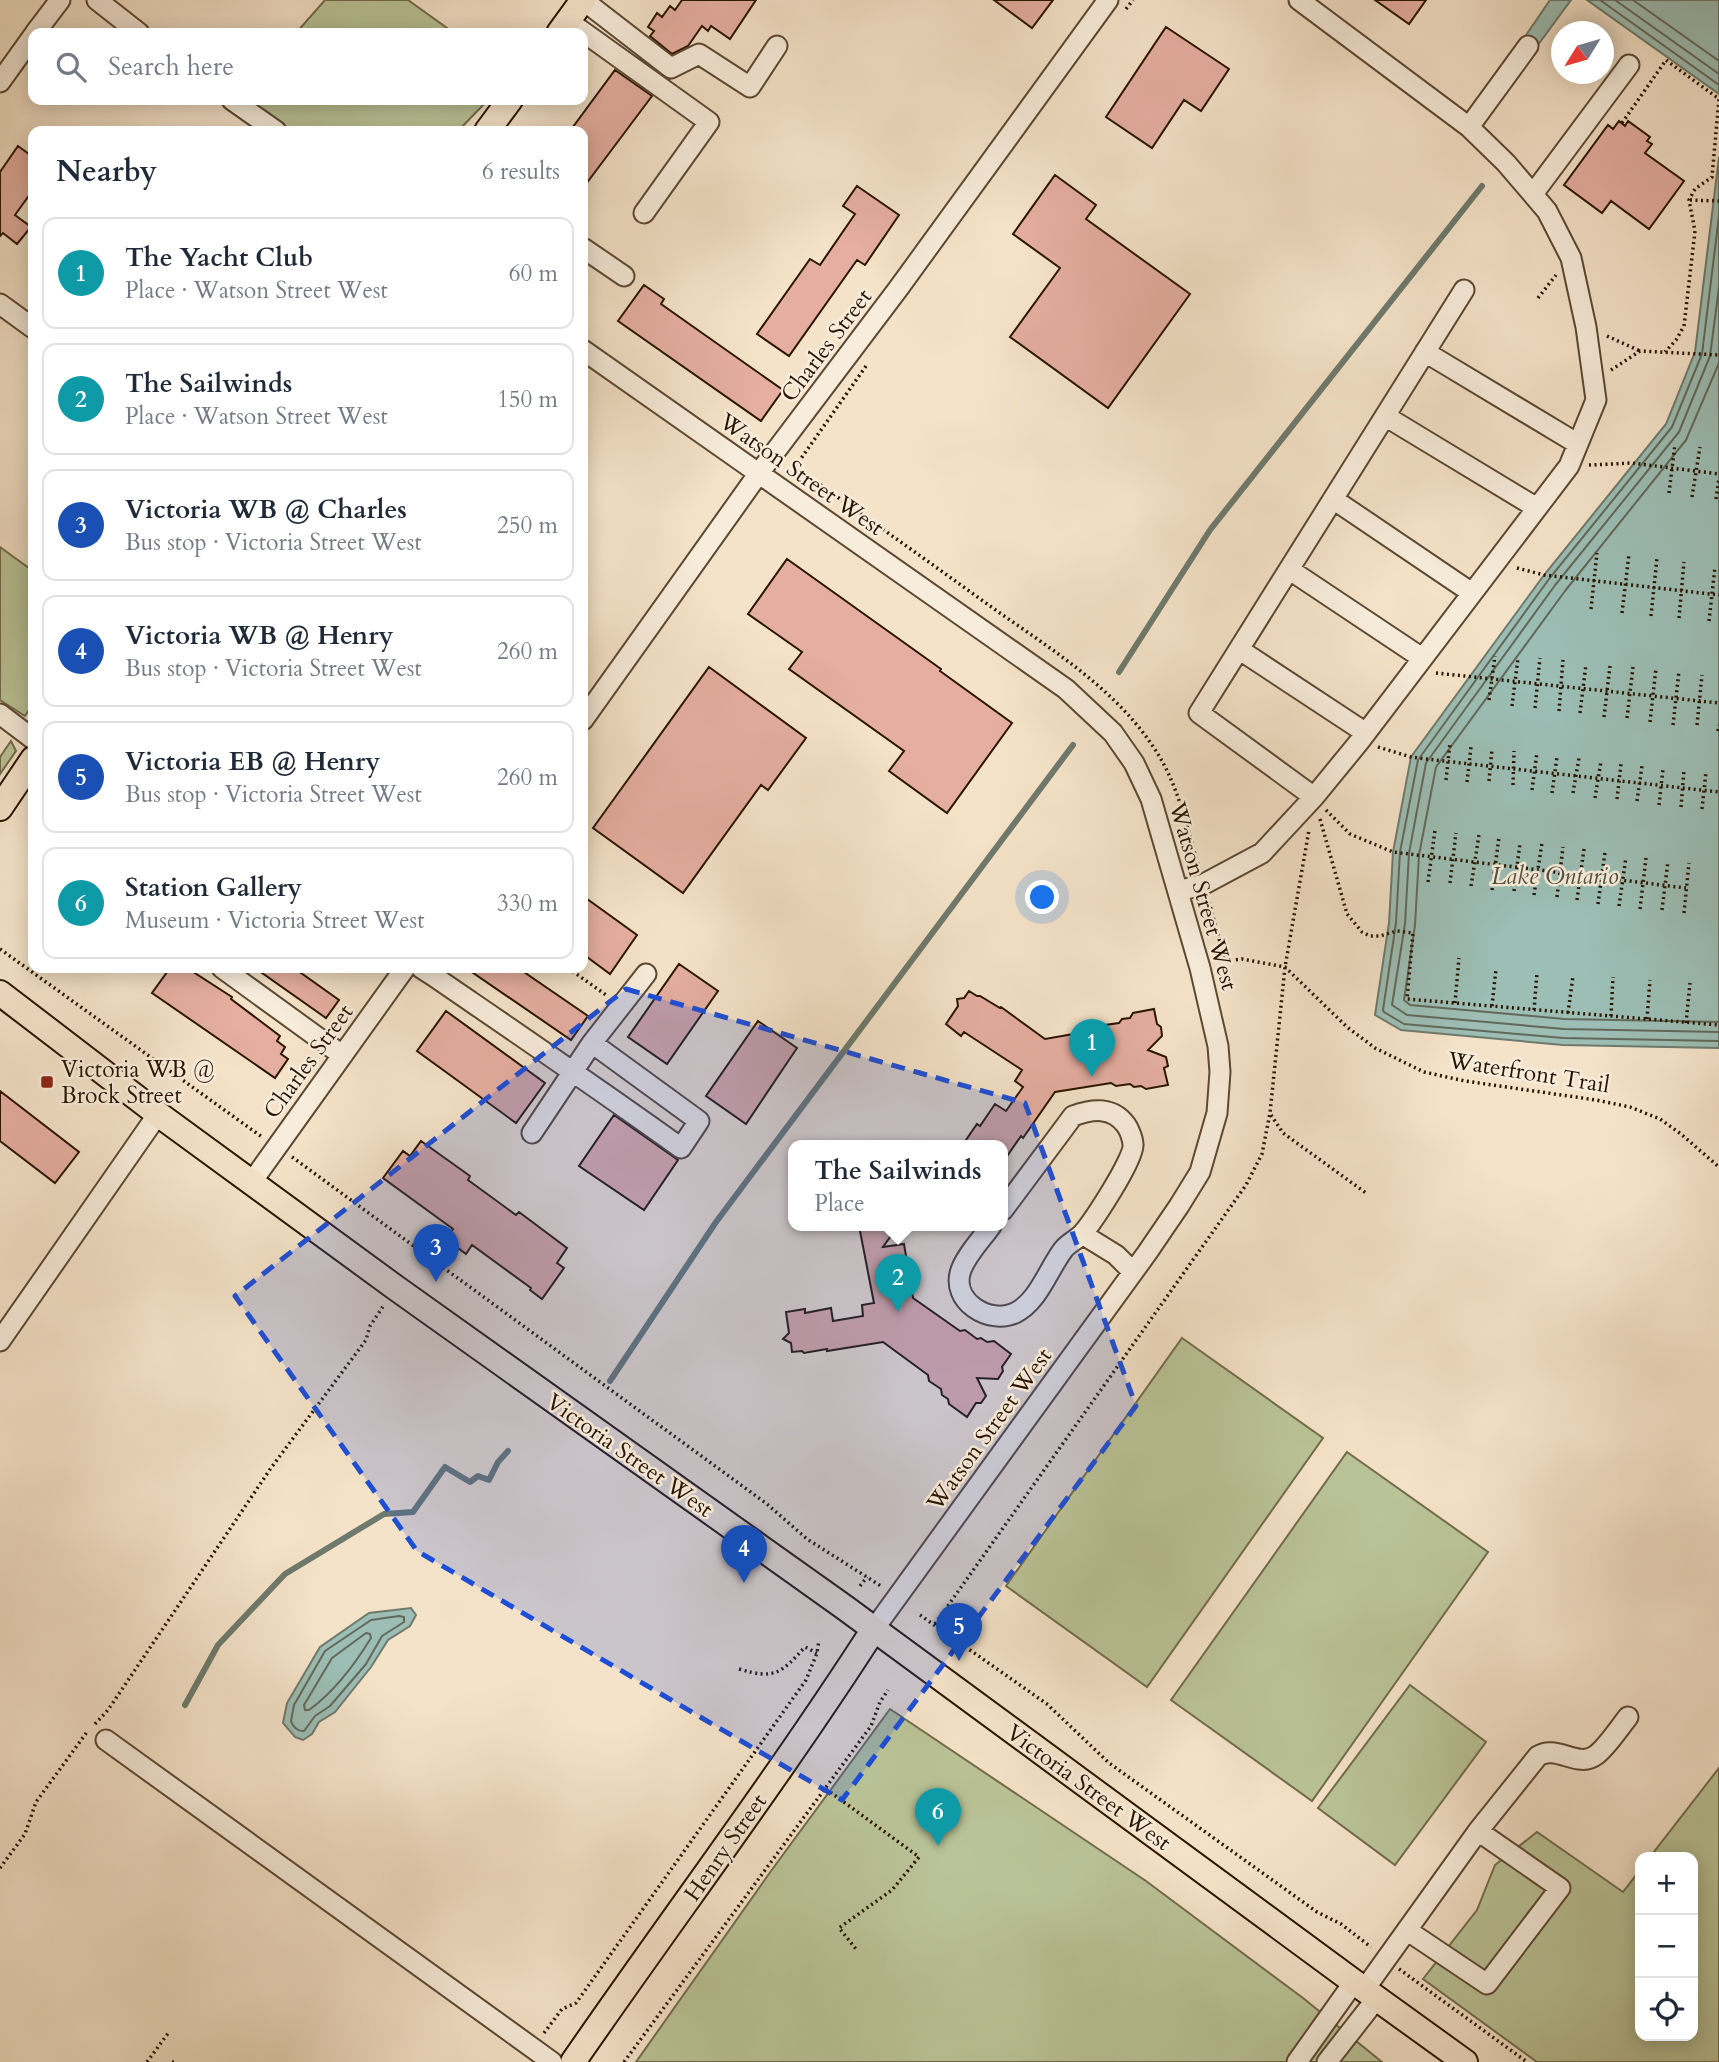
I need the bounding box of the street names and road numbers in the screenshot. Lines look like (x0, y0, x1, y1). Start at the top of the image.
street label: Charles Street (774, 282, 879, 408)
street label: Watson Street West (712, 405, 890, 543)
street label: Watson Street West (1162, 798, 1245, 994)
street label: Charles Street (256, 998, 360, 1125)
street label: Waterfront Trail (1445, 1044, 1612, 1101)
street label: Watson Street West (919, 1342, 1059, 1518)
street label: Victoria Street West (540, 1386, 719, 1525)
street label: Victoria Street West (1000, 1717, 1177, 1858)
street label: Henry Street (677, 1787, 774, 1907)

